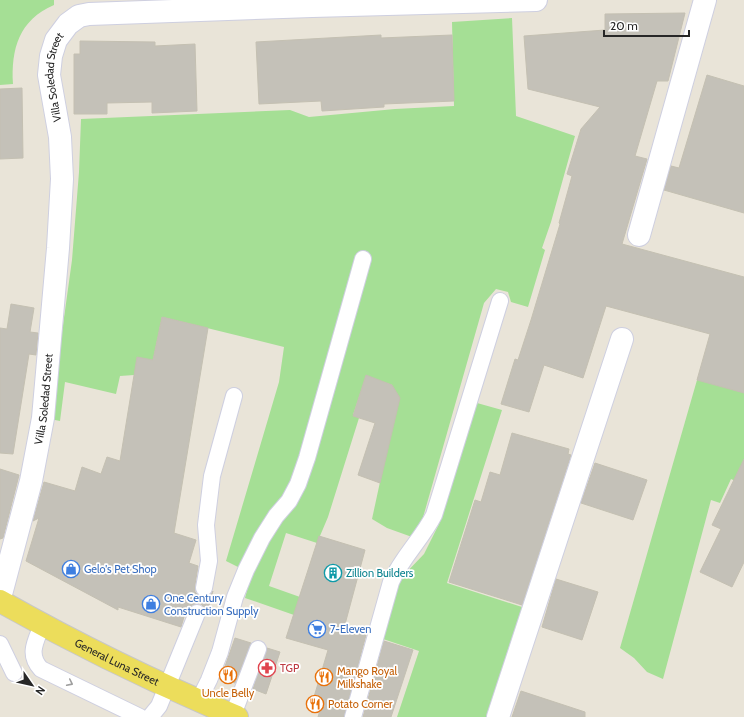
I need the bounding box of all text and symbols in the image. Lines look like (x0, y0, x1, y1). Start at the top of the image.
scale bar (604, 12, 689, 38)
text: 20 m (610, 18, 638, 33)
street label: Villa Soledad Street (42, 29, 67, 123)
street label: Villa Soledad Street (31, 353, 56, 446)
shop icon: Gelo's Pet Shop (61, 559, 81, 579)
place label: Gelo's Pet Shop (84, 562, 157, 576)
building icon: Zillion Builders (323, 563, 343, 583)
place label: Zillion Builders (346, 566, 414, 580)
place label: One Century Construction Supply (164, 591, 259, 618)
shop icon: One Century Construction Supply (141, 594, 161, 614)
supermarket icon: 7-Eleven (307, 619, 327, 639)
place label: 7-Eleven (330, 622, 371, 636)
street label: General Luna Street (72, 636, 162, 689)
pharmacy icon: TGP (257, 658, 277, 678)
place label: TGP (280, 661, 300, 675)
place label: Mango Royal Milkshake (337, 664, 397, 691)
north arrow (12, 665, 52, 705)
restaurant icon: Uncle Belly (218, 665, 238, 685)
restaurant icon: Mango Royal Milkshake (314, 667, 334, 687)
one-way arrow (66, 678, 74, 686)
text: N (32, 683, 48, 698)
place label: Uncle Belly (202, 686, 255, 700)
restaurant icon: Potato Corner (305, 694, 325, 714)
place label: Potato Corner (328, 697, 393, 711)

